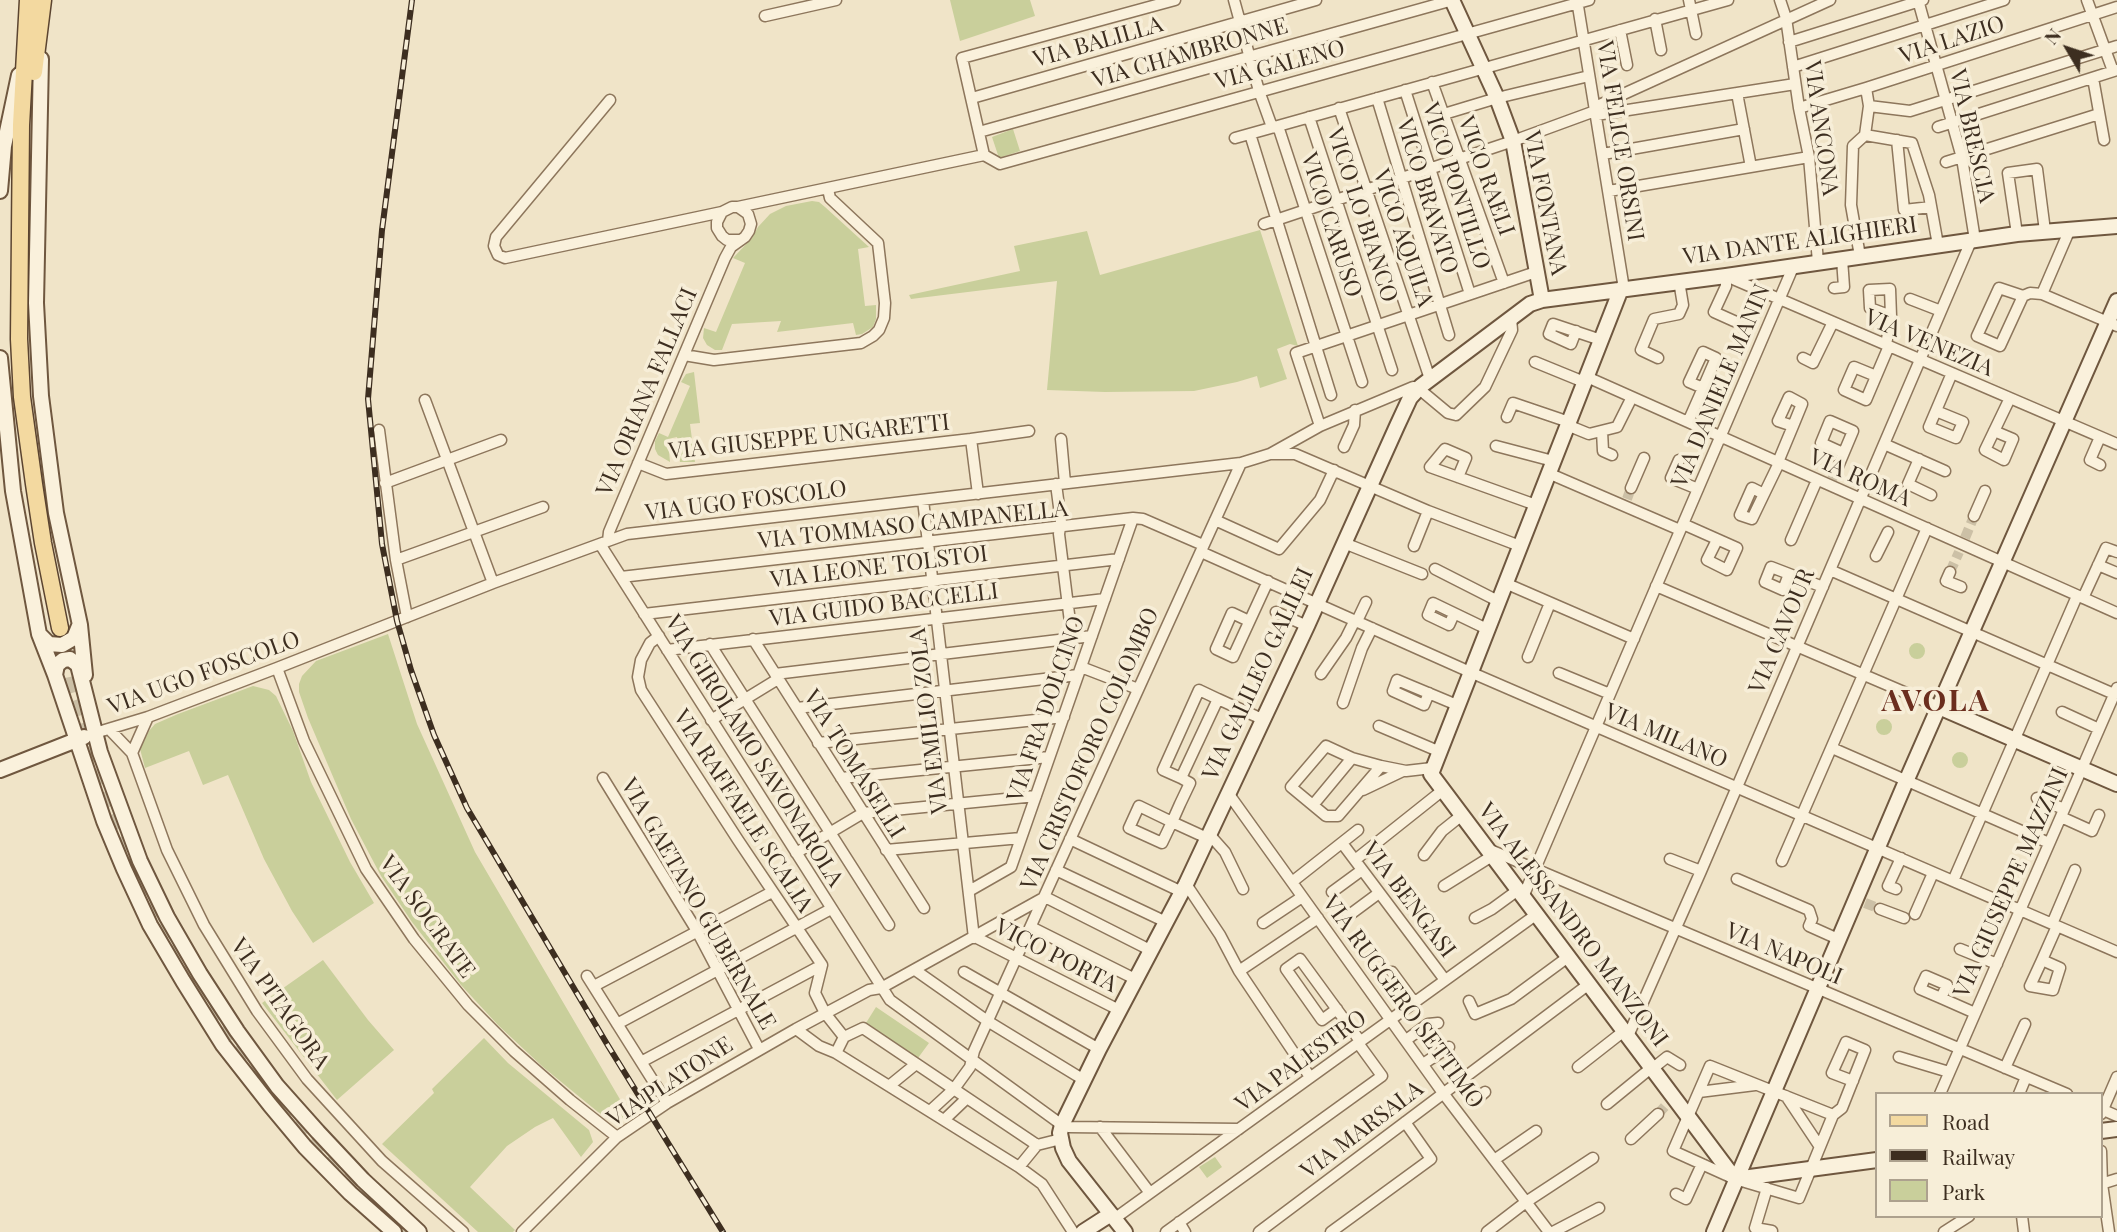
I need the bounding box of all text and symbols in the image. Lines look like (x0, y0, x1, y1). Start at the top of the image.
street label: VIA BALILLA (1030, 10, 1166, 74)
street label: VIA LAZIO (1896, 10, 2008, 70)
street label: VIA CHAMBRONNE (1089, 12, 1291, 94)
north arrow (2033, 14, 2103, 84)
text: N (2037, 22, 2066, 49)
street label: VIA GALENO (1212, 34, 1348, 96)
street label: VIA FELICE ORSINI (1591, 39, 1649, 243)
street label: VIA ANCONA (1798, 59, 1844, 197)
street label: VIA BRESCIA (1943, 67, 2001, 205)
street label: VICO PONTILLO (1416, 99, 1496, 273)
street label: VICO RAELI (1452, 113, 1520, 239)
street label: VICO BRAVATO (1390, 115, 1464, 277)
street label: VICO LO BIANCO (1321, 124, 1403, 306)
street label: VIA FONTANA (1517, 129, 1573, 277)
street label: VICO CARUSO (1295, 149, 1367, 301)
street label: VICO AQUILA (1367, 166, 1439, 310)
street label: VIA DANTE ALIGHIERI (1681, 211, 1919, 271)
street label: VIA DANIELE MANIN (1666, 280, 1776, 492)
street label: VIA ORIANA FALLACI (591, 284, 703, 500)
street label: VIA VENEZIA (1860, 303, 1998, 383)
street label: VIA GIUSEPPE UNGARETTI (667, 409, 951, 465)
street label: VIA ROMA (1805, 443, 1915, 513)
street label: VIA UGO FOSCOLO (644, 475, 848, 527)
street label: VIA TOMMASO CAMPANELLA (757, 495, 1069, 555)
street label: VIA LEONE TOLSTOI (769, 540, 989, 594)
street label: VIA GALILEO GALILEI (1197, 563, 1319, 785)
street label: VIA CAVOUR (1743, 564, 1821, 698)
street label: VIA GUIDO BACCELLI (768, 577, 1000, 633)
street label: VIA CRISTOFORO COLOMBO (1015, 603, 1165, 895)
street label: VIA GIROLAMO SAVONAROLA (659, 610, 849, 892)
street label: VIA FRA DOLCINO (1001, 613, 1091, 805)
street label: VIA UGO FOSCOLO (104, 625, 304, 721)
street label: VIA EMILIO ZOLA (904, 627, 954, 815)
district label: AVOLA (1882, 684, 1990, 720)
street label: VIA TOMASELLI (797, 685, 911, 843)
street label: VIA MILANO (1600, 698, 1732, 774)
street label: VIA RAFFAELE SCALIA (667, 705, 819, 917)
street label: VIA GIUSEPPE MAZZINI (1948, 764, 2074, 1002)
street label: VIA GAETANO GUBERNALE (615, 774, 781, 1034)
street label: VIA ALESSANDRO MANZONI (1472, 798, 1674, 1052)
street label: VIA BENGASI (1357, 837, 1461, 963)
street label: VIA SOCRATE (373, 851, 481, 983)
street label: VIA RUGGERO SETTIMO (1316, 890, 1490, 1114)
street label: VICO PORTA (990, 913, 1122, 999)
street label: VIA NAPOLI (1721, 917, 1847, 991)
street label: VIA PITAGORA (225, 933, 335, 1075)
street label: VIA PALESTRO (1230, 1004, 1372, 1118)
street label: VIA PLATONE (602, 1031, 738, 1133)
street label: VIA MARSALA (1295, 1075, 1429, 1185)
legend (1876, 1092, 2103, 1218)
text: Road (1942, 1107, 1990, 1135)
text: Railway (1942, 1142, 2015, 1170)
text: Park (1942, 1177, 1985, 1205)

